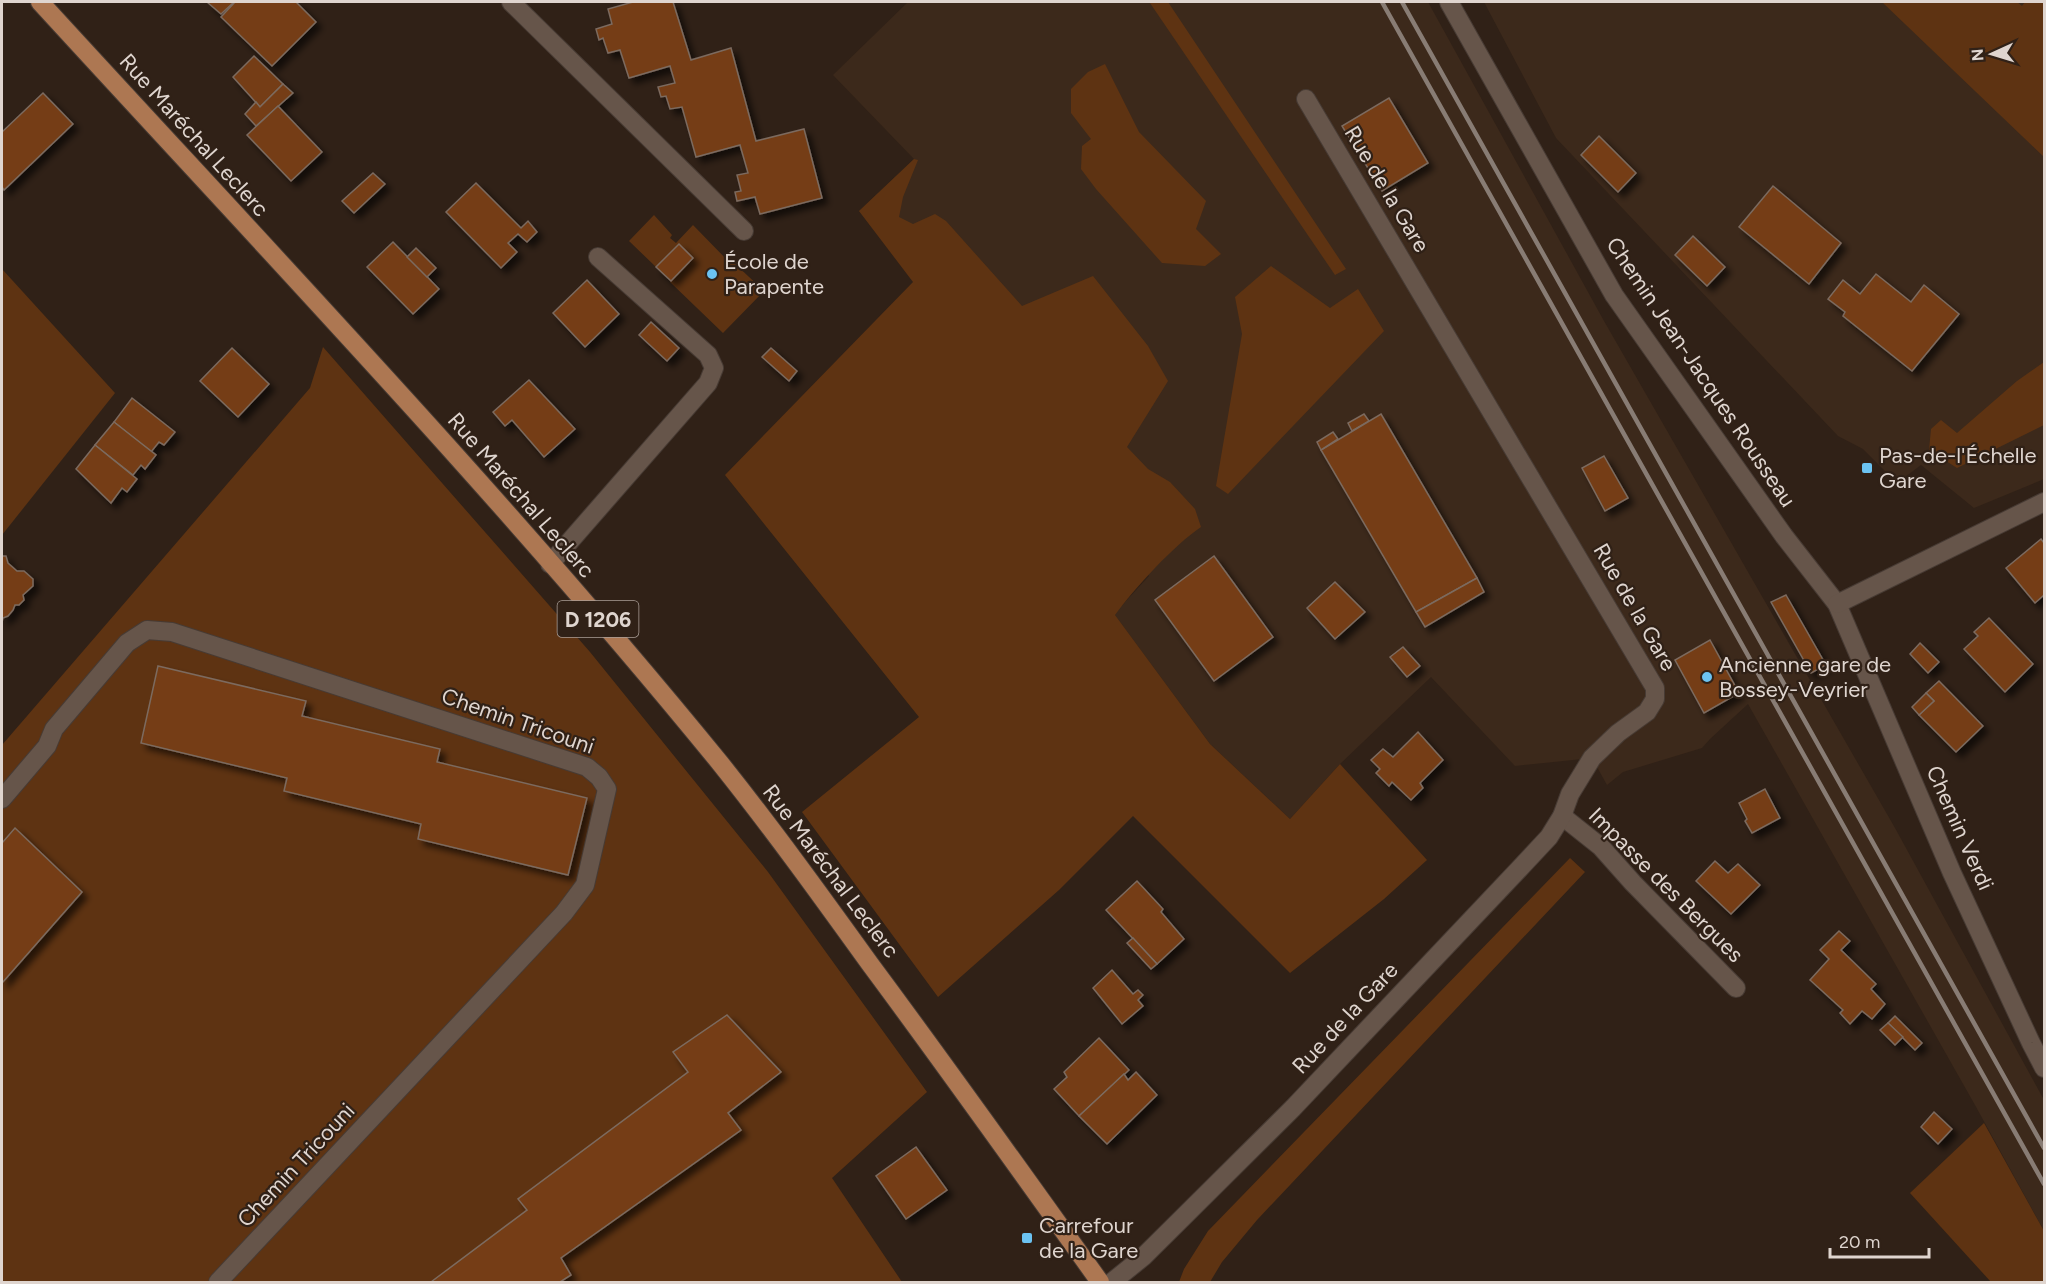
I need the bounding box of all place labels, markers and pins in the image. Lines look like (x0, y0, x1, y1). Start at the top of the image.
place label: École de Parapente (724, 248, 824, 300)
marker: École de Parapente (705, 267, 719, 281)
place label: Pas-de-l'Échelle Gare (1879, 442, 2036, 494)
marker: Pas-de-l'Échelle Gare (1860, 461, 1874, 475)
place label: Ancienne gare de Bossey-Veyrier (1719, 651, 1891, 703)
marker: Ancienne gare de Bossey-Veyrier (1700, 670, 1714, 684)
place label: Carrefour de la Gare (1039, 1212, 1138, 1264)
marker: Carrefour de la Gare (1020, 1231, 1034, 1245)

